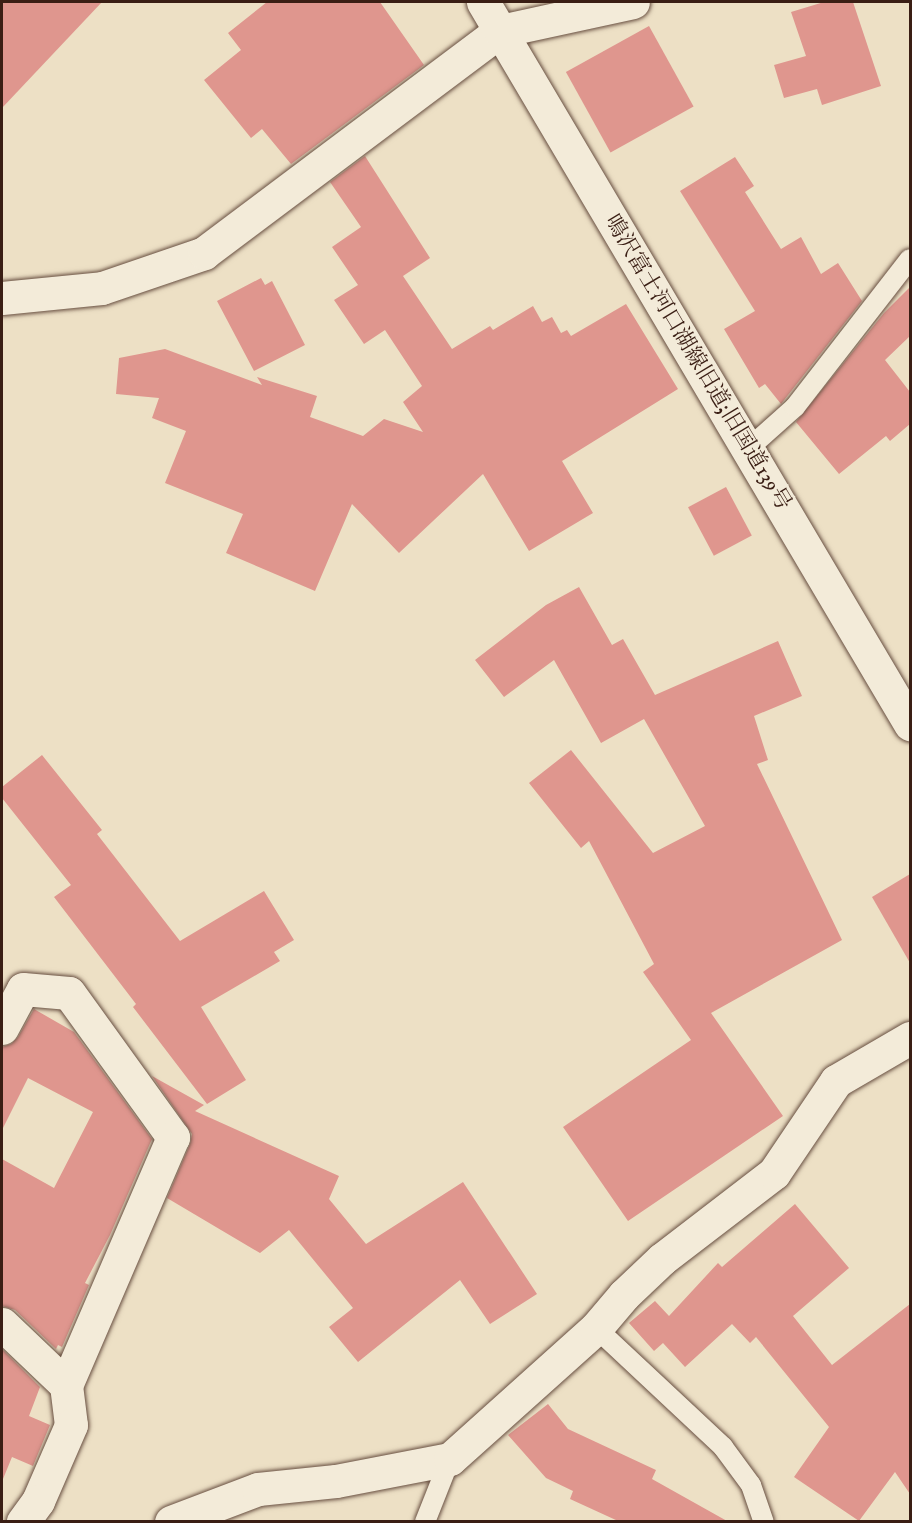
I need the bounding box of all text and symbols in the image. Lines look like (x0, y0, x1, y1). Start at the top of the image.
street label: 鳴沢富士河口湖線旧道;旧国道139号 (598, 210, 796, 516)

